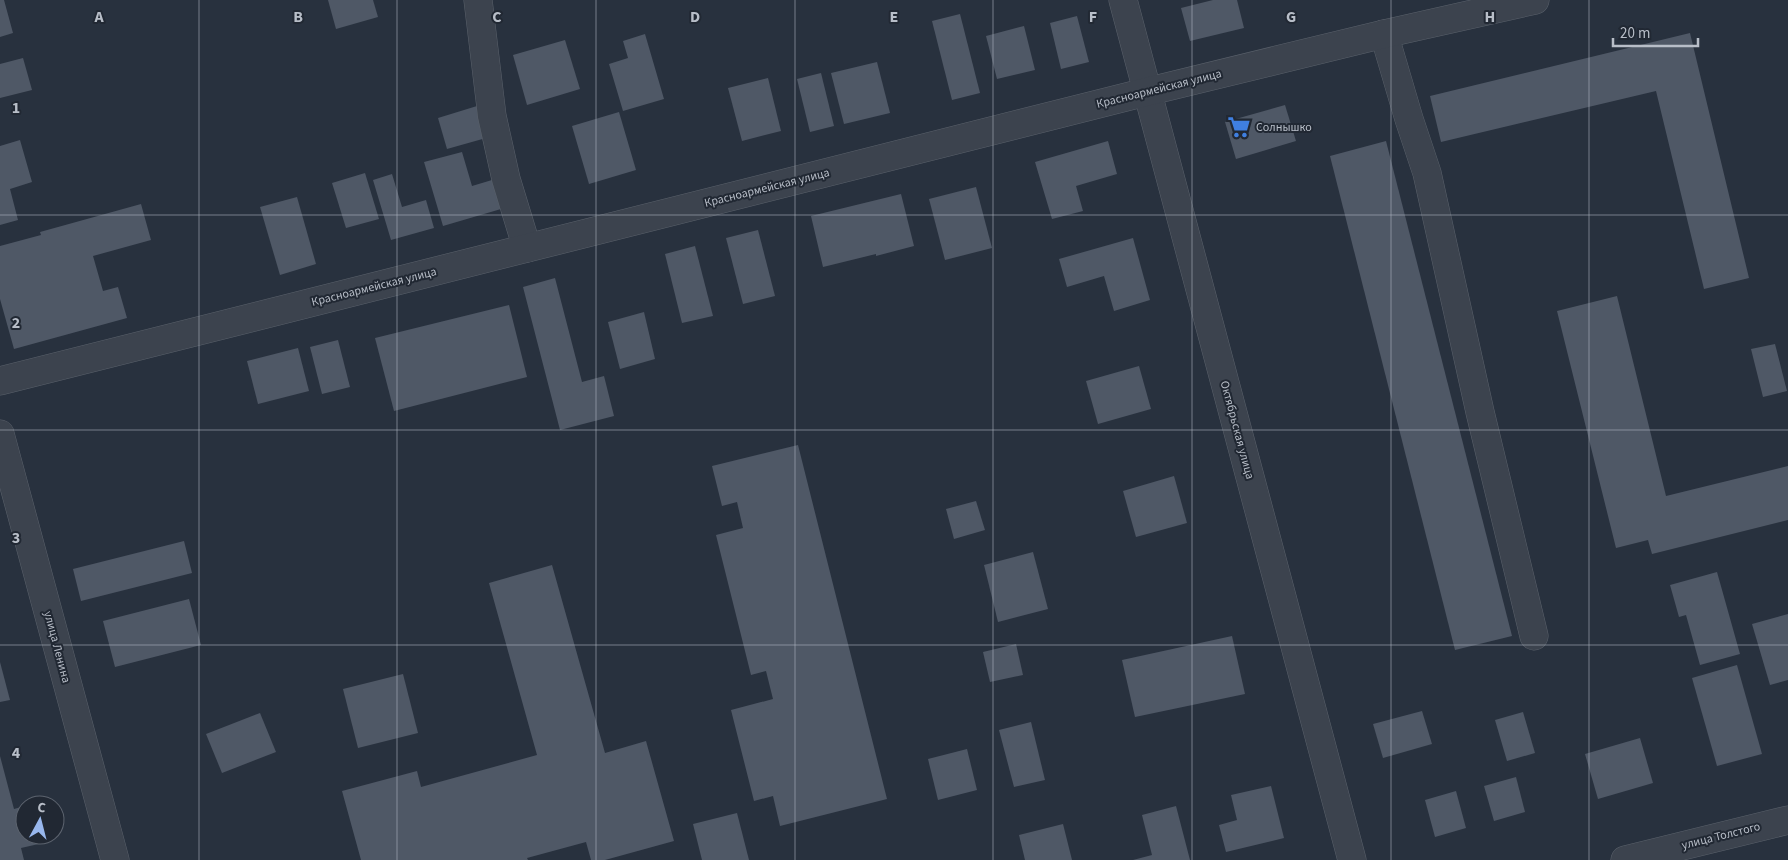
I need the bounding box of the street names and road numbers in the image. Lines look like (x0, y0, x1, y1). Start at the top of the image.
street label: Красноармейская улица (1095, 65, 1223, 113)
street label: Красноармейская улица (703, 164, 831, 212)
street label: Красноармейская улица (310, 263, 438, 311)
street label: Октябрьская улица (1216, 379, 1258, 481)
street label: улица Ленина (39, 609, 75, 685)
street label: улица Толстого (1680, 818, 1762, 854)

